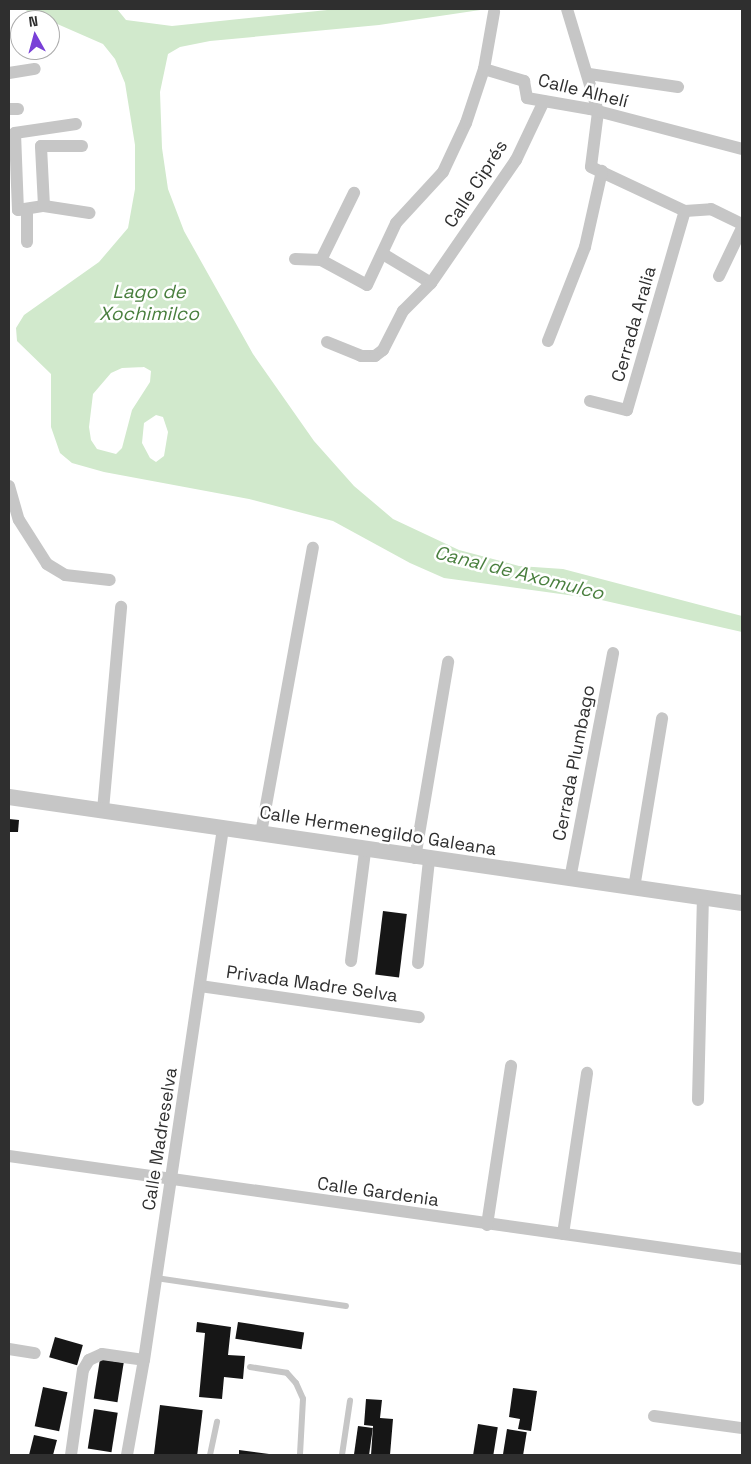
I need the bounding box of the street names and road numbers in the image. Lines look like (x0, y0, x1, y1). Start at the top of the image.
street label: Calle Alhelí (536, 69, 630, 113)
street label: Calle Ciprés (440, 136, 512, 232)
street label: Cerrada Aralia (607, 264, 661, 384)
street label: Cerrada Plumbago (548, 683, 600, 843)
street label: Calle Hermenegildo Galeana (258, 802, 498, 860)
street label: Privada Madre Selva (225, 961, 399, 1007)
street label: Calle Madreselva (138, 1066, 182, 1212)
street label: Calle Gardenia (316, 1173, 440, 1211)

